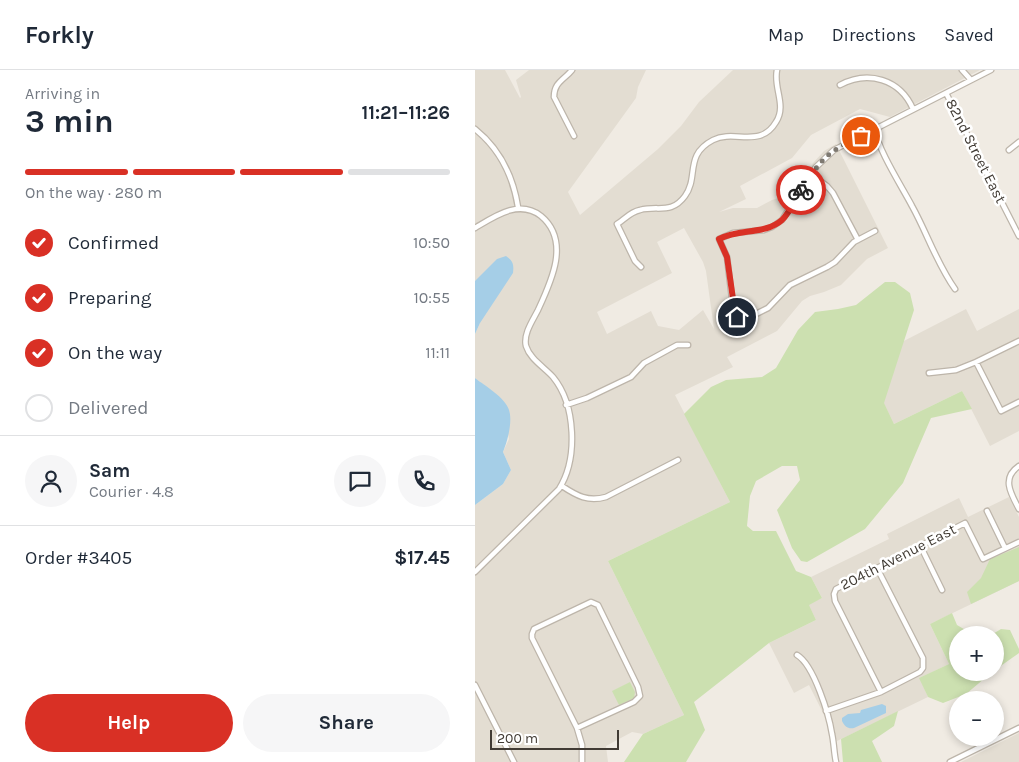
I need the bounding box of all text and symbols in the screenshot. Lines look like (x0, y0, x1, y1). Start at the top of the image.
text: Forkly (25, 21, 94, 49)
text: Map (768, 24, 804, 46)
text: Directions (832, 24, 916, 46)
text: Saved (944, 24, 994, 46)
text: Arriving in (25, 84, 100, 103)
street label: 82nd Street East (942, 96, 1010, 206)
text: 11:21–11:26 (361, 102, 450, 124)
text: 3 min (25, 103, 114, 140)
pin (840, 115, 882, 157)
icon: bag (847, 122, 875, 150)
courier (776, 165, 826, 215)
icon: bike (787, 176, 815, 204)
text: On the way · 280 m (25, 183, 162, 202)
icon: check (25, 229, 53, 257)
text: Confirmed (68, 232, 159, 254)
text: 10:50 (413, 233, 450, 252)
icon: check (25, 284, 53, 312)
text: Preparing (68, 287, 151, 309)
text: 10:55 (413, 288, 450, 307)
pin (716, 296, 758, 338)
icon: home (723, 303, 751, 331)
icon: check (25, 339, 53, 367)
text: On the way (68, 342, 162, 364)
text: 11:11 (425, 343, 450, 362)
text: Delivered (68, 397, 148, 419)
button: person (25, 455, 77, 507)
button: chat (334, 455, 386, 507)
button: phone (398, 455, 450, 507)
text: Sam (89, 460, 130, 482)
text: Courier · 4.8 (89, 482, 174, 501)
street label: 204th Avenue East (837, 520, 959, 594)
text: Order #3405 (25, 547, 132, 569)
text: $17.45 (394, 547, 450, 569)
map controls (949, 626, 1004, 746)
button: + (949, 626, 1004, 681)
button: − (949, 691, 1004, 746)
button: Help (25, 694, 233, 752)
button: Share (243, 694, 450, 752)
scale bar (490, 727, 619, 750)
text: 200 m (497, 730, 538, 747)

